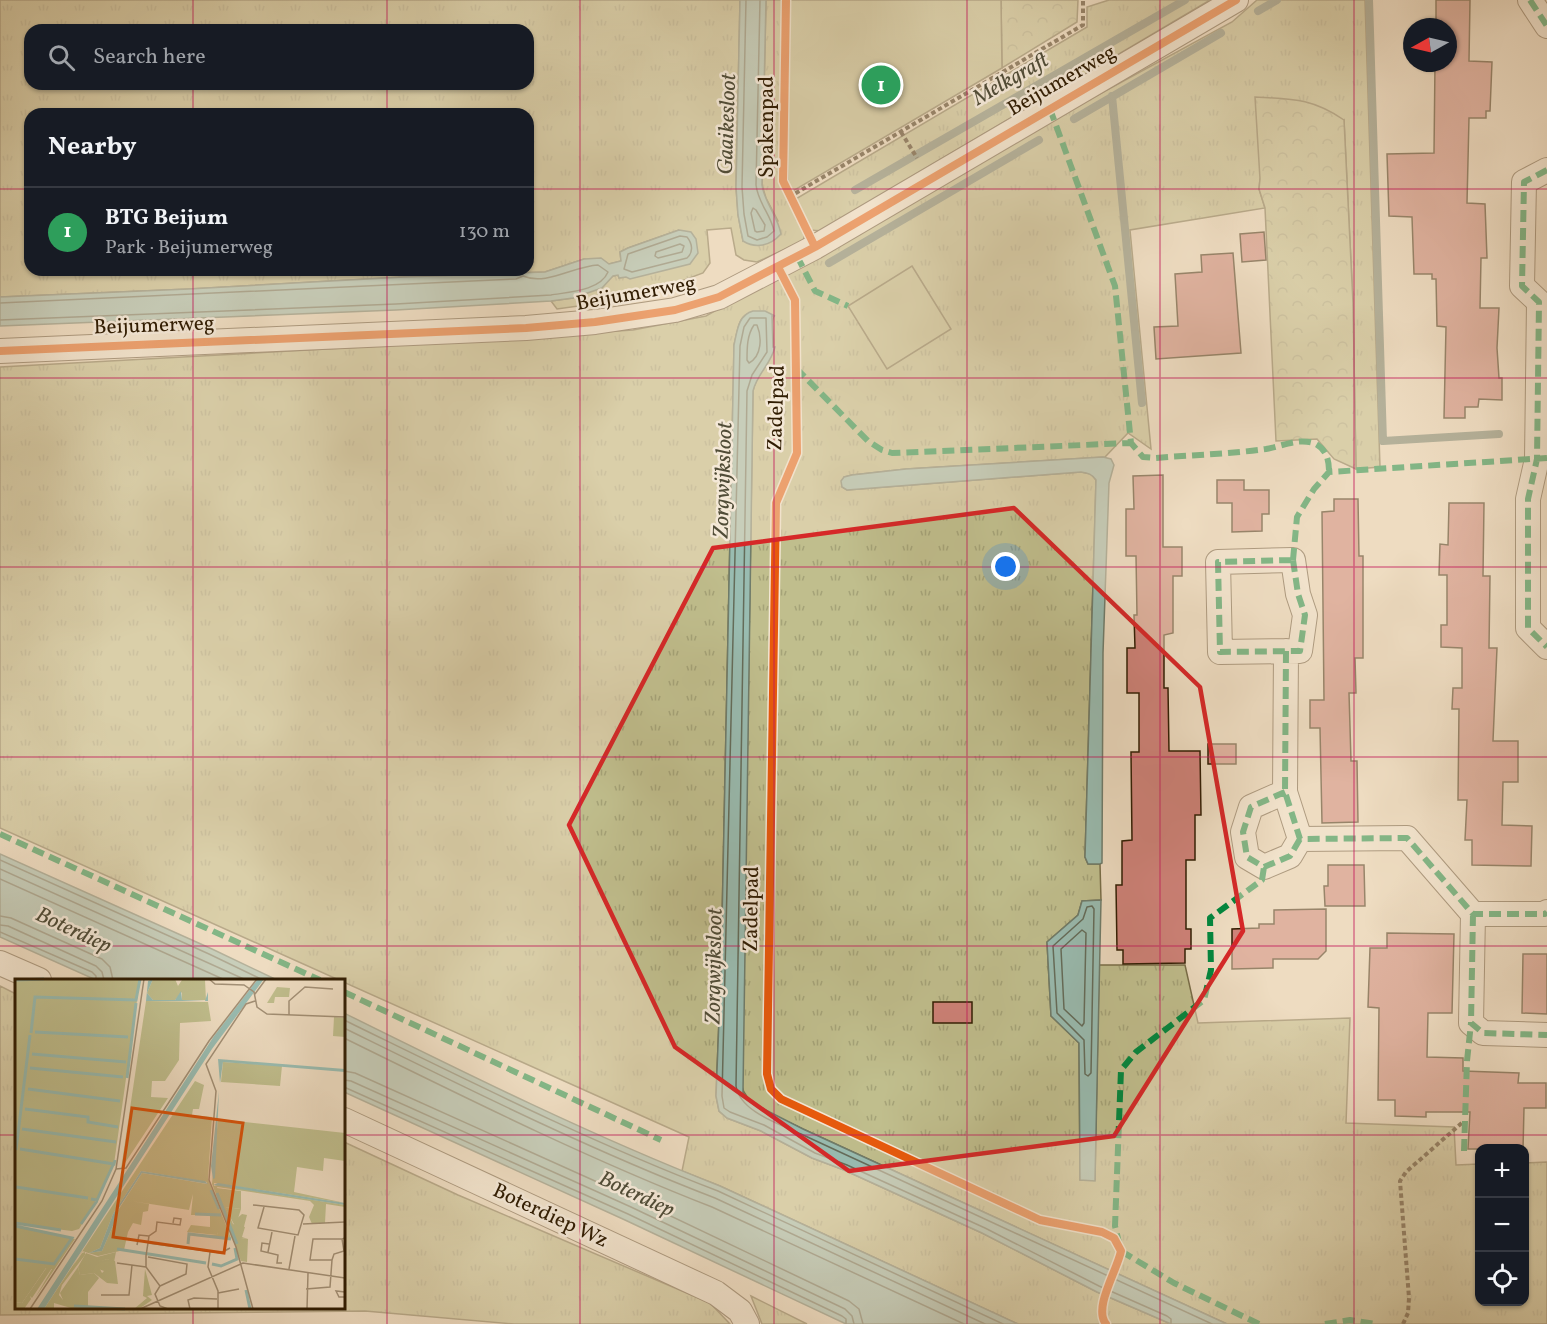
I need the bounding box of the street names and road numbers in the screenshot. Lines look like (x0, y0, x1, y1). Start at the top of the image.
street label: Beijumerweg (1002, 38, 1122, 124)
street label: Spakenpad (753, 76, 782, 178)
street label: Beijumerweg (574, 269, 698, 319)
street label: Beijumerweg (93, 309, 215, 343)
street label: Zadelpad (761, 364, 793, 452)
street label: Zadelpad (737, 866, 767, 952)
street label: Boterdiep Wz (488, 1177, 612, 1255)

